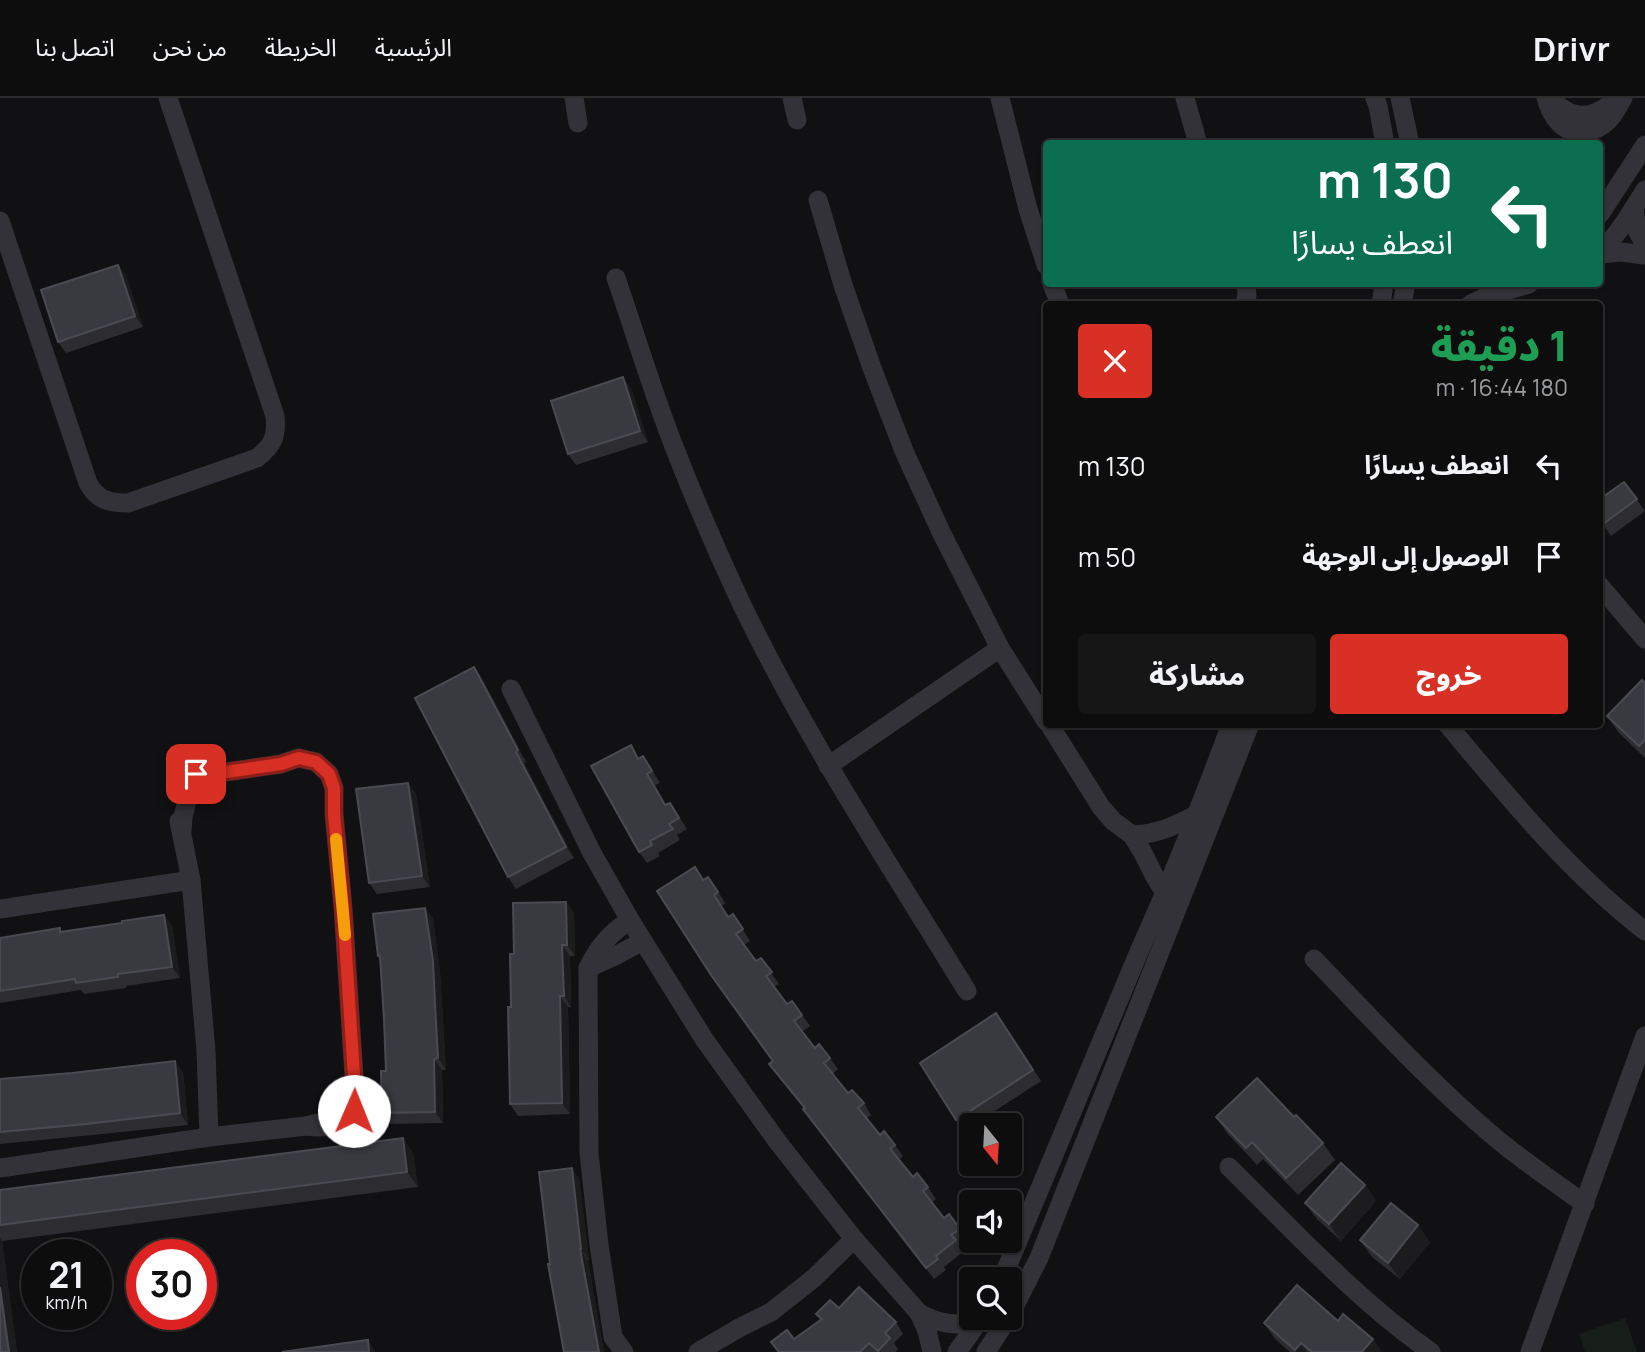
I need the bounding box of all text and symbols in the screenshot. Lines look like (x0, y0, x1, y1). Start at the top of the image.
text: Drivr (1533, 26, 1610, 71)
text: اتصل بنا (35, 30, 115, 63)
text: من نحن (153, 30, 227, 63)
text: الخريطة (265, 30, 337, 63)
text: الرئيسية (375, 30, 452, 63)
text: 130 m (1317, 146, 1453, 213)
icon: left (1477, 168, 1568, 259)
text: انعطف يسارًا (1291, 220, 1453, 264)
text: 1 دقيقة (1431, 316, 1568, 374)
button: close (1078, 324, 1152, 398)
text: 180 m · 16:44 (1436, 371, 1568, 403)
text: انعطف يسارًا (1364, 446, 1509, 482)
icon: left (1530, 447, 1568, 485)
text: 130 m (1078, 448, 1146, 484)
text: الوصول إلى الوجهة (1302, 537, 1509, 573)
icon: arrive (1530, 538, 1568, 576)
text: 50 m (1078, 539, 1136, 575)
button: مشاركة (1078, 634, 1316, 714)
button: خروج (1330, 634, 1568, 714)
pin (166, 744, 226, 804)
icon: arrive (177, 755, 215, 793)
position arrow (317, 1074, 391, 1148)
north arrow (959, 1113, 1022, 1176)
map controls (959, 1113, 1022, 1330)
button: sound (959, 1190, 1022, 1253)
speed limit sign: 30 (126, 1239, 217, 1330)
text: 21 (48, 1251, 85, 1299)
button: search (959, 1267, 1022, 1330)
text: km/h (46, 1290, 87, 1314)

